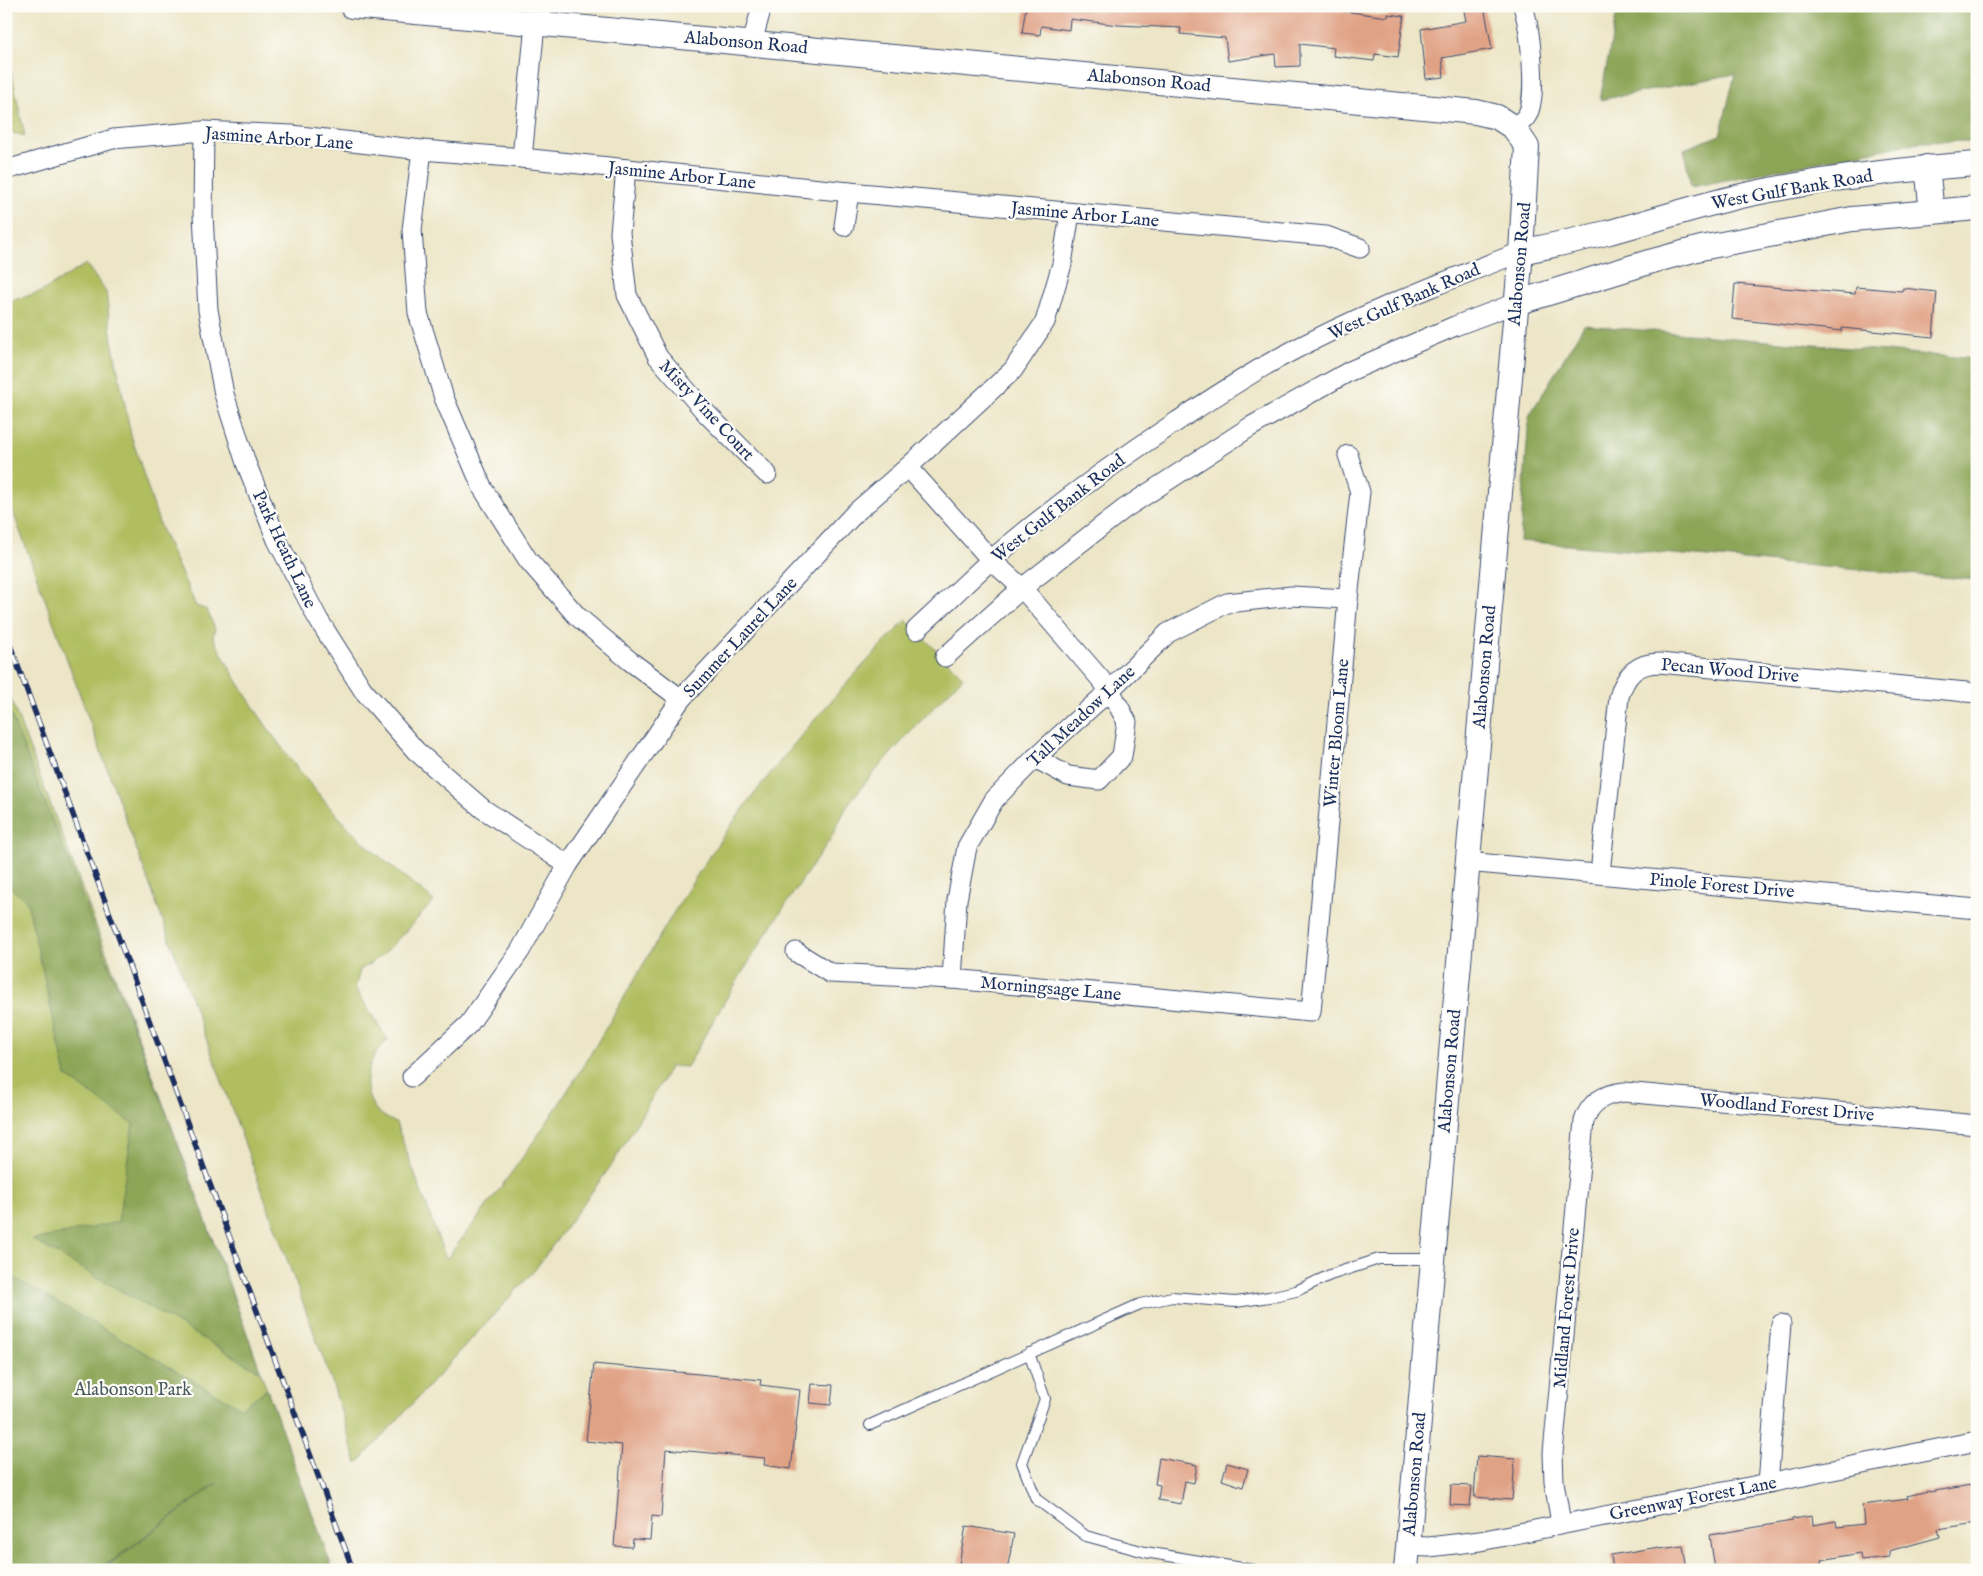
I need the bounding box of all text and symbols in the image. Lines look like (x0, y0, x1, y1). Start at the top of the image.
street label: Alabonson Road (682, 27, 809, 60)
street label: Alabonson Road (1085, 65, 1212, 98)
street label: Jasmine Arbor Lane (202, 123, 354, 156)
street label: Jasmine Arbor Lane (605, 157, 757, 196)
street label: West Gulf Bank Road (1710, 165, 1875, 216)
street label: Jasmine Arbor Lane (1008, 197, 1160, 233)
street label: Alabonson Road (1504, 201, 1537, 328)
street label: West Gulf Bank Road (1325, 258, 1484, 346)
street label: Misty Vine Court (653, 356, 759, 466)
street label: West Gulf Bank Road (987, 450, 1131, 569)
street label: Park Heath Lane (246, 487, 321, 612)
street label: Summer Laurel Lane (679, 573, 803, 703)
street label: Alabonson Road (1469, 604, 1502, 731)
street label: Pecan Wood Drive (1660, 654, 1800, 689)
street label: Winter Bloom Lane (1320, 658, 1355, 808)
street label: Tall Meadow Lane (1023, 661, 1141, 773)
street label: Pinole Forest Drive (1648, 869, 1795, 904)
street label: Morningsage Lane (980, 972, 1122, 1007)
street label: Alabonson Road (1434, 1008, 1467, 1135)
street label: Woodland Forest Drive (1699, 1089, 1875, 1128)
street label: Midland Forest Drive (1549, 1227, 1586, 1389)
park label: Alabonson Park (73, 1379, 192, 1402)
street label: Alabonson Road (1399, 1411, 1432, 1538)
street label: Greenway Forest Lane (1608, 1472, 1779, 1527)

